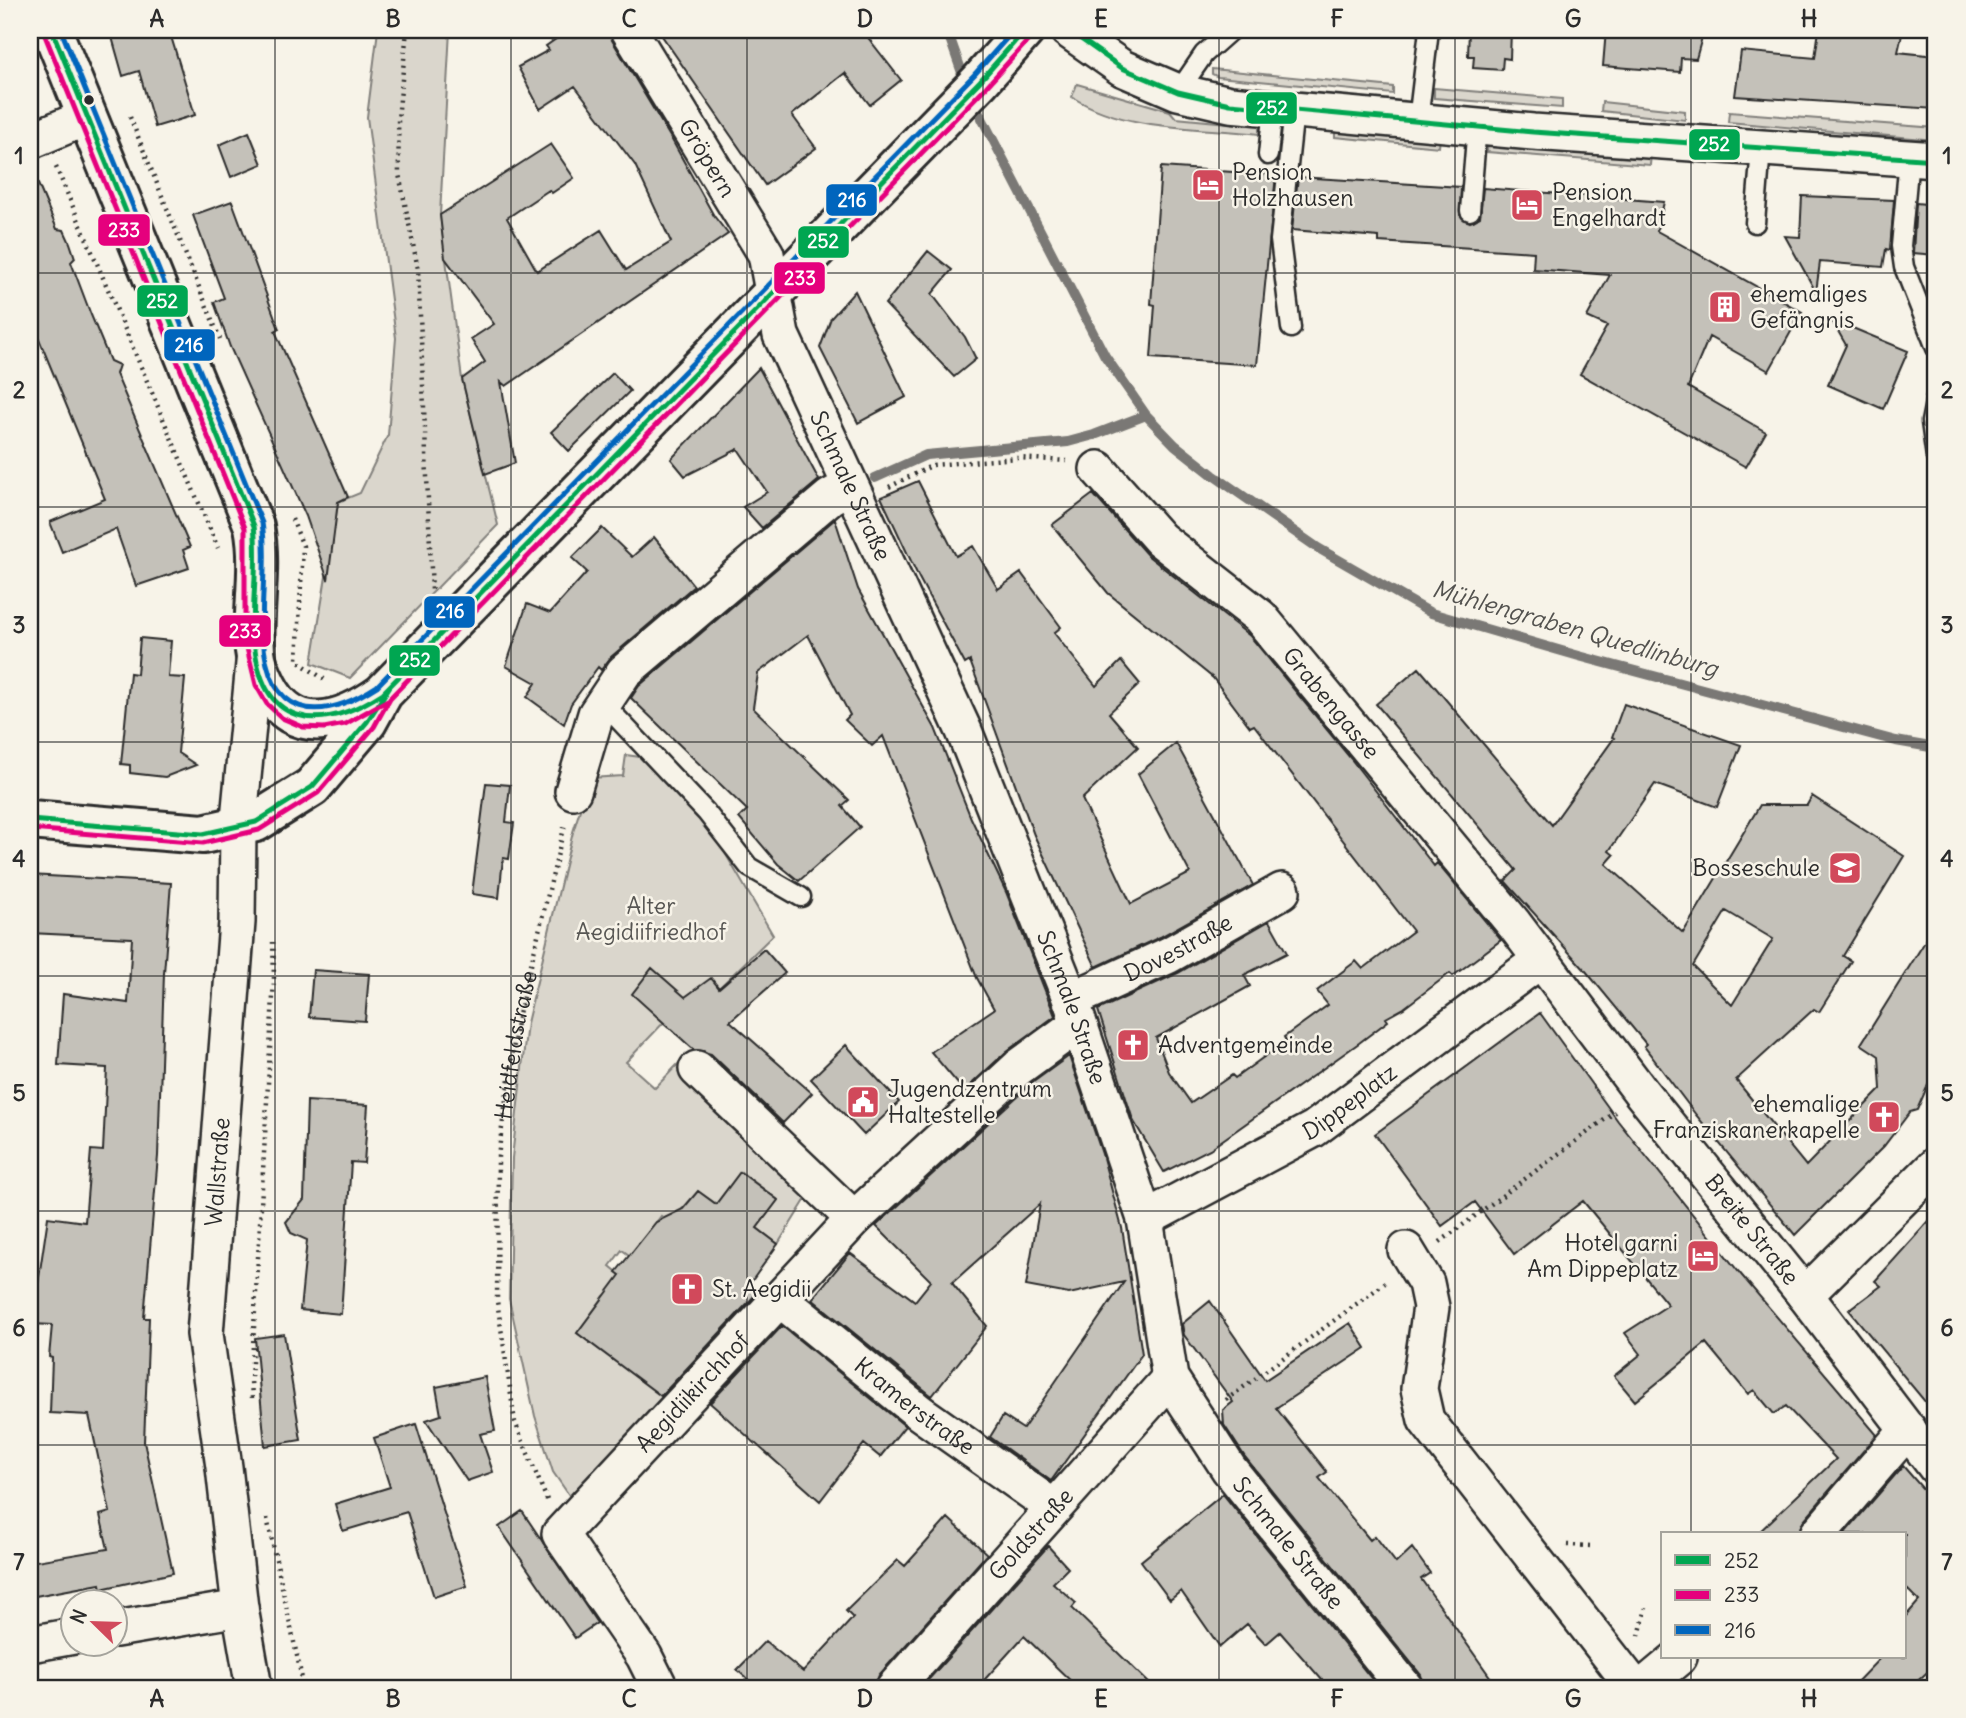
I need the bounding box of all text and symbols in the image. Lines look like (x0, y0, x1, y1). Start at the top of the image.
text: A (150, 4, 165, 33)
text: B (385, 4, 401, 33)
text: C (621, 4, 637, 33)
text: D (857, 4, 873, 33)
text: E (1094, 4, 1108, 33)
text: F (1330, 4, 1344, 33)
text: G (1565, 4, 1581, 33)
text: H (1801, 4, 1817, 33)
line badge: 252 (1245, 91, 1298, 125)
unlabelled marker (82, 93, 96, 107)
text: 252 (1256, 96, 1288, 120)
street label: Gröpern (673, 113, 743, 202)
line badge: 252 (1688, 128, 1741, 161)
text: 252 (1698, 132, 1730, 156)
text: 1 (14, 141, 24, 170)
text: 1 (1942, 141, 1952, 170)
place label: Pension Holzhausen (1232, 157, 1354, 212)
hotel icon: Pension Holzhausen (1189, 166, 1227, 204)
place label: Pension Engelhardt (1552, 177, 1666, 232)
line badge: 216 (825, 183, 878, 217)
hotel icon: Pension Engelhardt (1508, 186, 1546, 224)
text: 216 (838, 188, 866, 212)
line badge: 233 (97, 213, 151, 247)
text: 233 (108, 218, 140, 242)
line badge: 252 (797, 225, 850, 259)
text: 252 (807, 229, 839, 253)
line badge: 233 (773, 261, 826, 295)
text: 233 (784, 266, 816, 290)
place label: ehemaliges Gefängnis (1750, 279, 1867, 334)
line badge: 252 (136, 284, 189, 318)
building icon: ehemaliges Gefängnis (1706, 288, 1744, 326)
text: 252 (146, 289, 178, 313)
line badge: 216 (163, 328, 216, 362)
text: 216 (175, 333, 203, 357)
text: 2 (13, 375, 26, 404)
text: 2 (1941, 375, 1954, 404)
street label: Schmale Straße (804, 406, 898, 565)
water label: Mühlengraben Quedlinburg (1429, 573, 1723, 684)
line badge: 216 (423, 595, 476, 629)
text: 216 (436, 599, 464, 623)
text: 3 (12, 610, 26, 639)
text: 3 (1940, 610, 1954, 639)
line badge: 233 (218, 614, 272, 648)
text: 233 (229, 619, 261, 643)
street label: Grabengasse (1277, 641, 1386, 765)
line badge: 252 (388, 644, 441, 677)
text: 252 (399, 648, 431, 672)
text: 4 (12, 844, 26, 873)
text: 4 (1940, 844, 1954, 873)
school or university icon: Bosseschule (1826, 849, 1864, 887)
place label: Bosseschule (1692, 853, 1820, 882)
park label: Alter Aegidiifriedhof (576, 891, 727, 946)
street label: Dovestraße (1119, 907, 1237, 988)
street label: Schmale Straße (1031, 926, 1113, 1088)
street label: Heidfeldstraße (488, 967, 543, 1121)
church icon: Adventgemeinde (1114, 1026, 1152, 1064)
place label: Adventgemeinde (1158, 1030, 1333, 1059)
street label: Dippeplatz (1298, 1057, 1402, 1146)
place label: Jugendzentrum Haltestelle (888, 1074, 1052, 1129)
text: 5 (12, 1078, 26, 1107)
text: 5 (1940, 1078, 1954, 1107)
public building icon: Jugendzentrum Haltestelle (844, 1083, 882, 1121)
place label: ehemalige Franziskanerkapelle (1653, 1089, 1860, 1144)
church icon: ehemalige Franziskanerkapelle (1865, 1098, 1903, 1136)
street label: Wallstraße (198, 1116, 236, 1227)
street label: Breite Straße (1699, 1168, 1806, 1290)
place label: Hotel garni Am Dippeplatz (1527, 1228, 1678, 1283)
hotel icon: Hotel garni Am Dippeplatz (1684, 1237, 1722, 1275)
church icon: St. Aegidii (668, 1270, 706, 1308)
place label: St. Aegidii (712, 1274, 811, 1303)
text: 6 (12, 1313, 26, 1342)
text: 6 (1940, 1313, 1954, 1342)
street label: Aegidiikirchhof (629, 1325, 755, 1458)
street label: Kramerstraße (849, 1350, 981, 1461)
street label: Schmale Straße (1227, 1470, 1351, 1615)
street label: Goldstraße (982, 1482, 1079, 1586)
legend (1661, 1532, 1906, 1658)
text: 7 (13, 1547, 25, 1576)
text: 252 (1724, 1547, 1759, 1574)
text: 7 (1941, 1547, 1953, 1576)
text: 233 (1724, 1581, 1759, 1608)
north arrow (60, 1588, 130, 1658)
text: N (65, 1606, 92, 1627)
text: 216 (1724, 1617, 1756, 1644)
text: A (150, 1684, 165, 1713)
text: B (385, 1684, 401, 1713)
text: C (621, 1684, 637, 1713)
text: D (857, 1684, 873, 1713)
text: E (1094, 1684, 1108, 1713)
text: F (1330, 1684, 1344, 1713)
text: G (1565, 1684, 1581, 1713)
text: H (1801, 1684, 1817, 1713)

